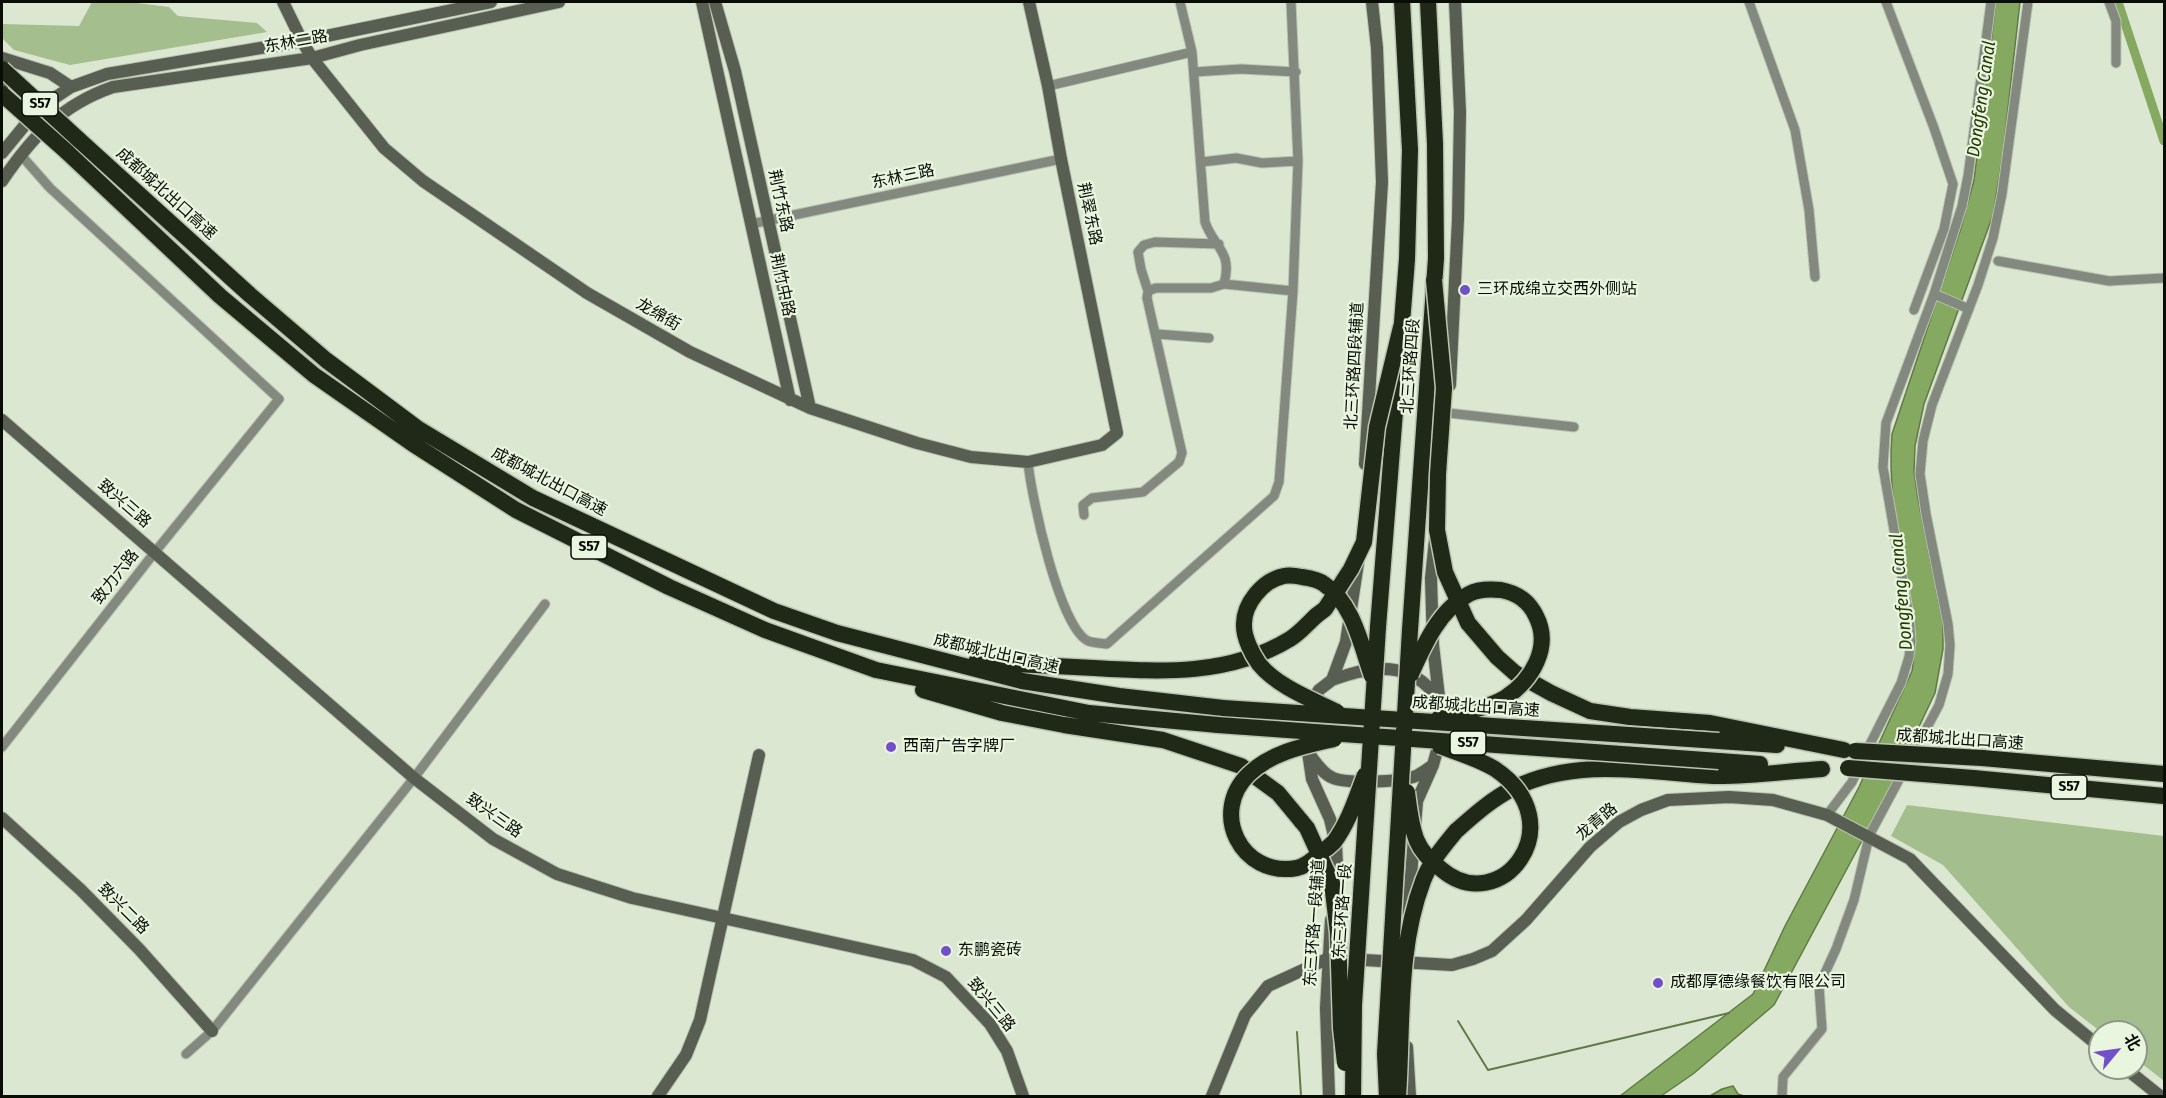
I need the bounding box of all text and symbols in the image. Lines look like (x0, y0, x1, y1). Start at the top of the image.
street label: 东林二路 (263, 27, 329, 57)
water label: Dongfeng Canal (1963, 40, 2001, 158)
road number: S57 (22, 92, 58, 116)
street label: 成都城北出口高速 (112, 144, 220, 244)
street label: 东林三路 (870, 161, 936, 193)
street label: 荆竹东路 (764, 168, 796, 234)
street label: 荆翠东路 (1073, 181, 1105, 247)
street label: 荆竹中路 (766, 252, 798, 318)
place label: 三环成绵立交西外侧站 (1477, 280, 1637, 300)
marker: 三环成绵立交西外侧站 (1458, 283, 1472, 297)
street label: 龙绵街 (632, 295, 684, 335)
street label: 北三环路四段辅道 (1342, 302, 1368, 430)
street label: 北三环路四段 (1398, 317, 1424, 415)
street label: 成都城北出口高速 (488, 443, 610, 521)
street label: 致兴三路 (94, 476, 154, 532)
water label: Dongfeng Canal (1886, 533, 1918, 651)
road number: S57 (571, 535, 607, 559)
street label: 致力六路 (89, 546, 143, 608)
street label: 成都城北出口高速 (931, 630, 1061, 678)
street label: 成都城北出口高速 (1411, 693, 1541, 721)
street label: 成都城北出口高速 (1895, 726, 2025, 754)
road number: S57 (1450, 731, 1486, 755)
place label: 西南广告字牌厂 (903, 737, 1015, 757)
marker: 西南广告字牌厂 (884, 740, 898, 754)
road number: S57 (2051, 775, 2087, 799)
street label: 致兴三路 (462, 790, 526, 842)
street label: 龙青路 (1572, 799, 1622, 845)
street label: 东三环路一段辅道 (1301, 858, 1329, 988)
street label: 东三环路一段 (1330, 862, 1356, 960)
street label: 致兴二路 (94, 880, 152, 938)
place label: 东鹏瓷砖 (958, 941, 1022, 961)
marker: 东鹏瓷砖 (939, 944, 953, 958)
place label: 成都厚德缘餐饮有限公司 (1670, 973, 1846, 993)
street label: 致兴三路 (963, 974, 1019, 1036)
marker: 成都厚德缘餐饮有限公司 (1651, 976, 1665, 990)
north arrow (2088, 1020, 2148, 1080)
text: 北 (2120, 1030, 2145, 1054)

